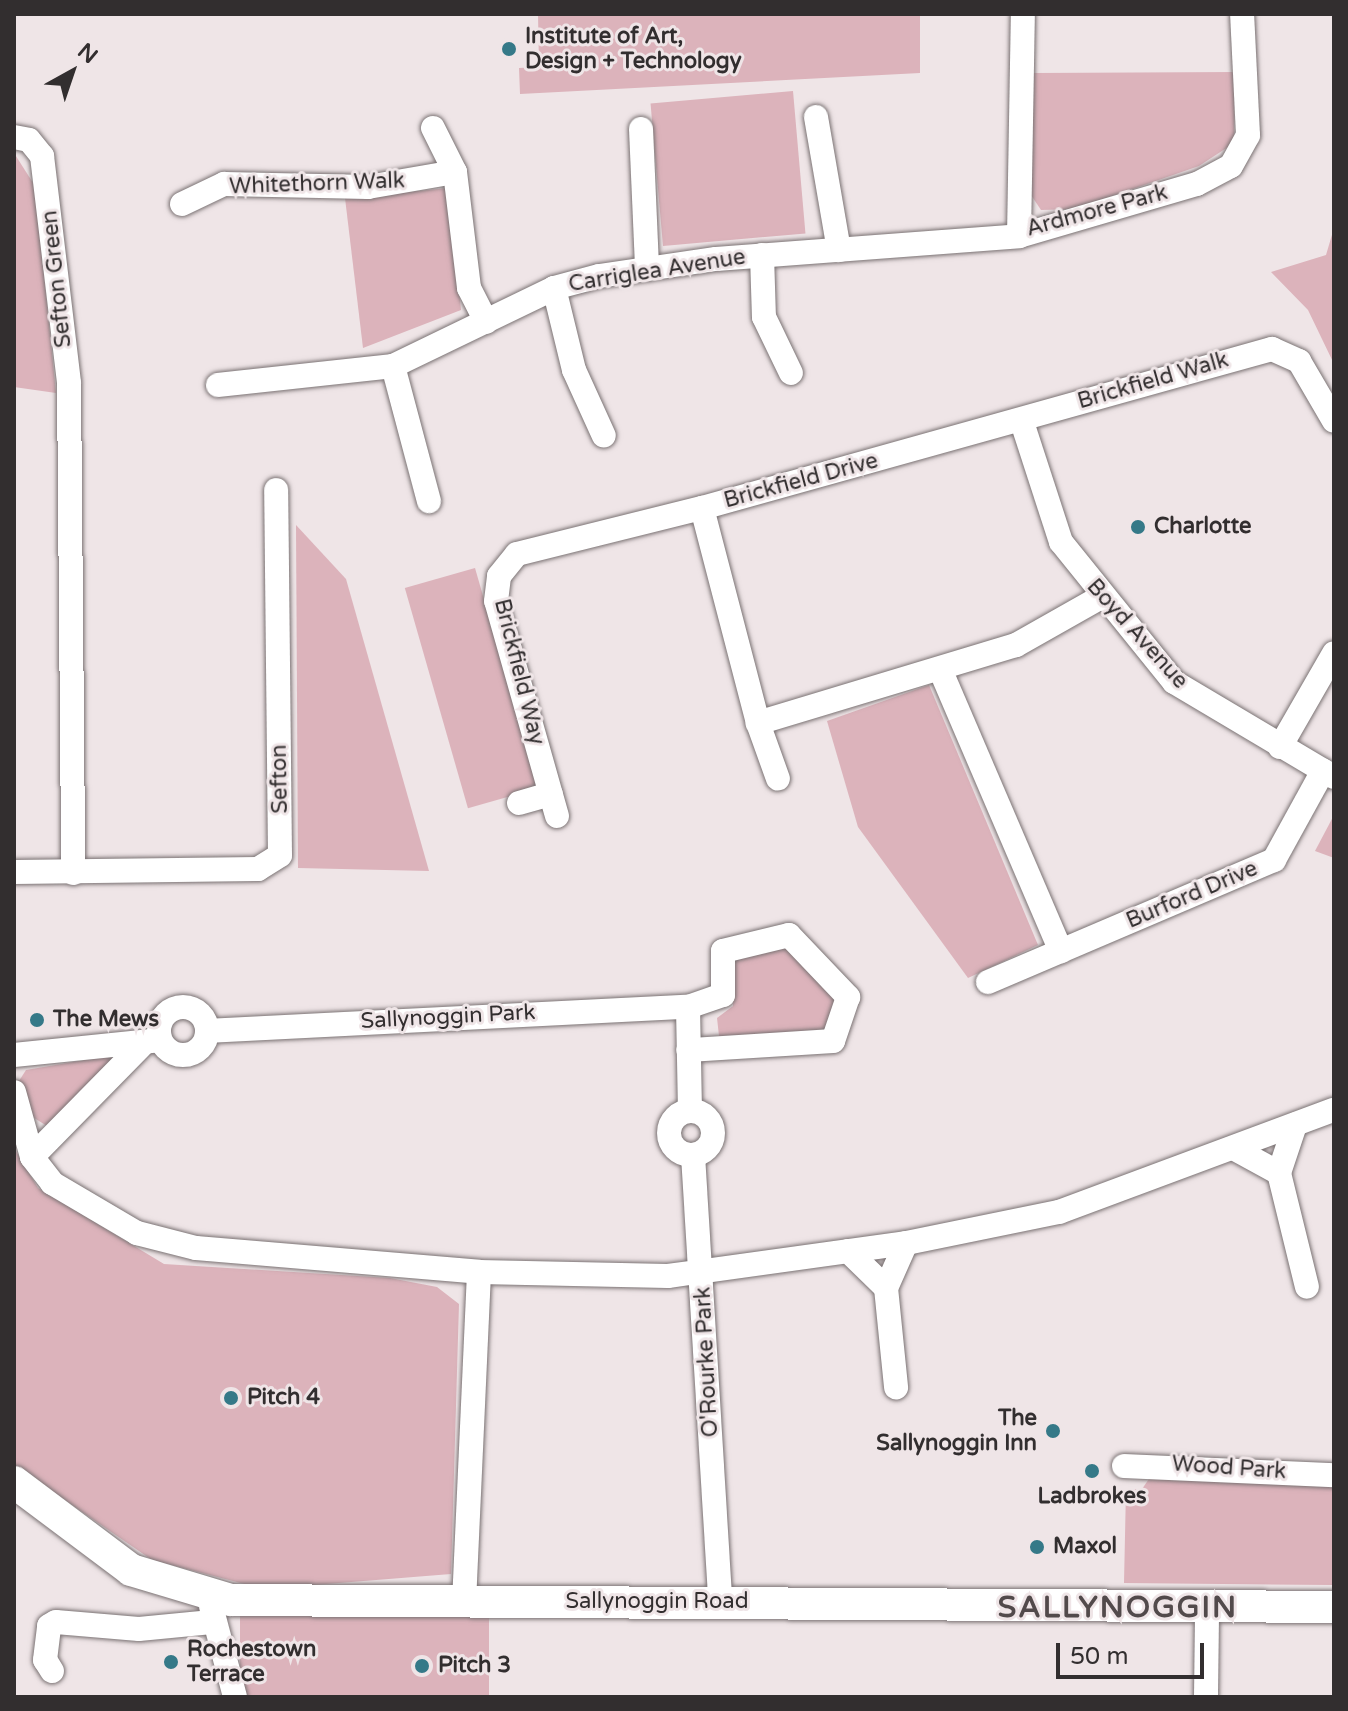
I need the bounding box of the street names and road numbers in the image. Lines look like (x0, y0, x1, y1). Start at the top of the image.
street label: Whitethorn Walk (229, 168, 405, 200)
street label: Ardmore Park (1024, 179, 1170, 243)
street label: Sefton Green (37, 209, 77, 349)
street label: Carriglea Avenue (567, 244, 747, 298)
street label: Brickfield Walk (1075, 347, 1231, 415)
street label: Brickfield Drive (721, 448, 881, 514)
street label: Boyd Avenue (1081, 574, 1193, 694)
street label: Brickfield Way (488, 596, 550, 748)
street label: Sefton (266, 744, 294, 814)
street label: Burford Drive (1122, 856, 1262, 934)
street label: Sallynoggin Park (360, 999, 536, 1035)
street label: O'Rourke Park (690, 1286, 724, 1438)
street label: Wood Park (1171, 1451, 1287, 1485)
street label: Sallynoggin Road (565, 1589, 749, 1615)

